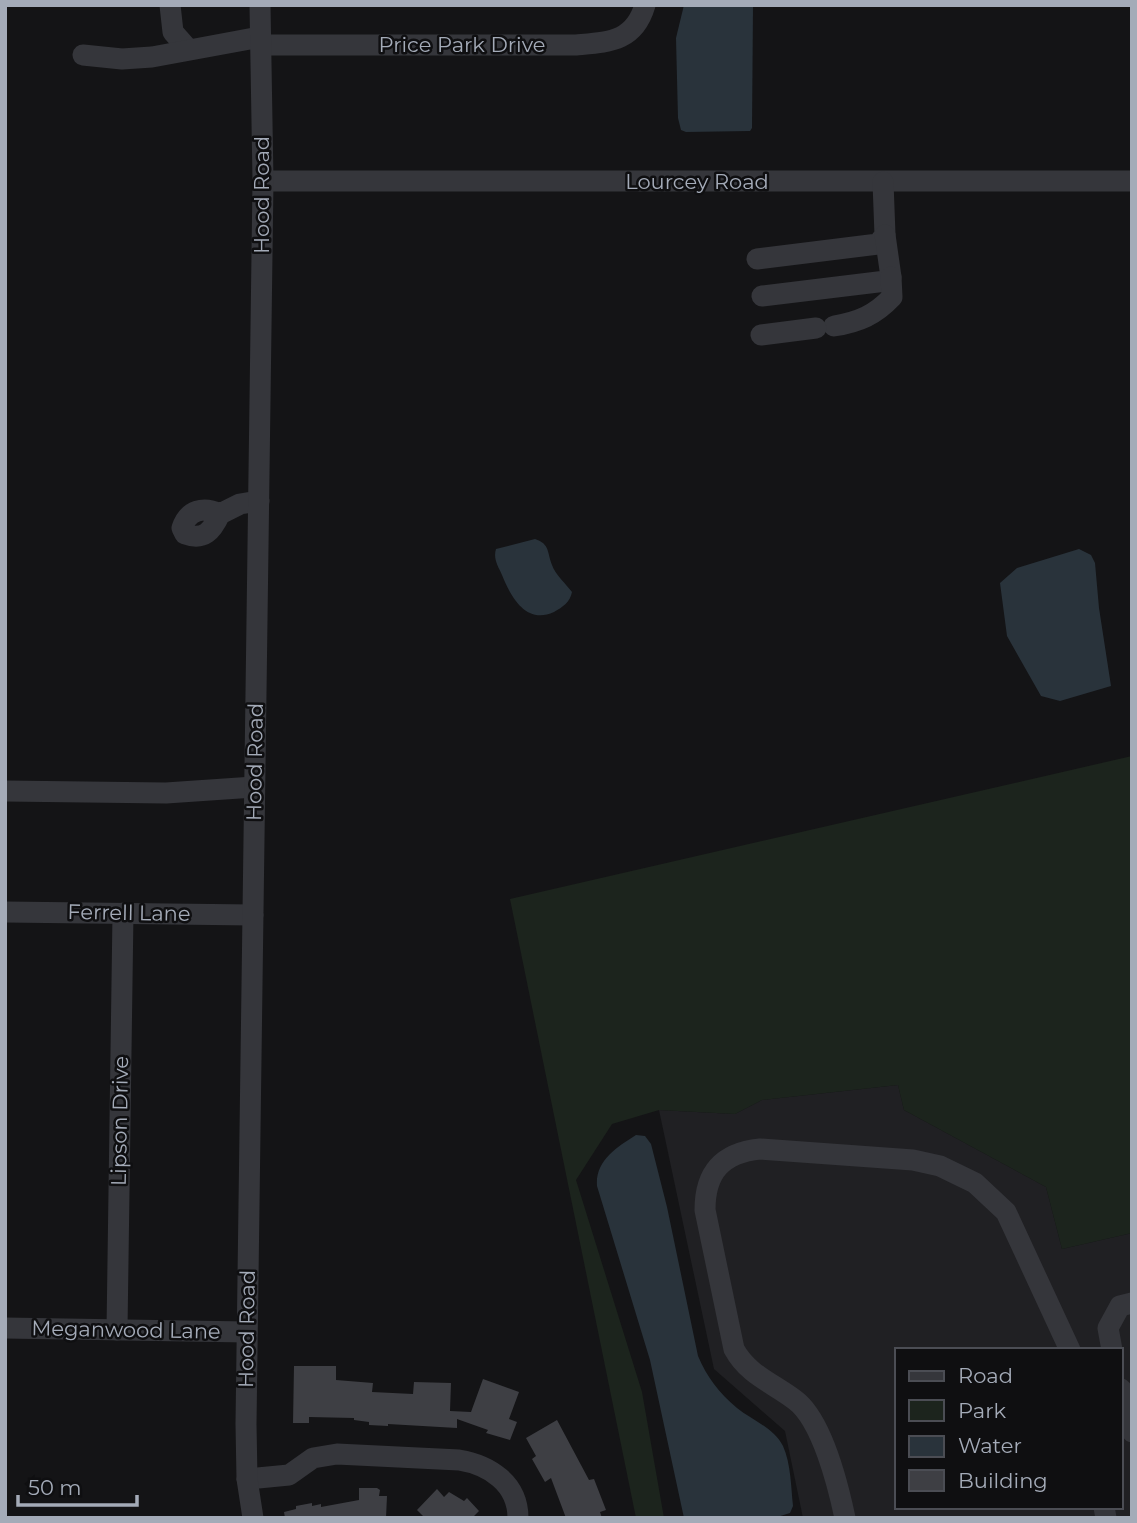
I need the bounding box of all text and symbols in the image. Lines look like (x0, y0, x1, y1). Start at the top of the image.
street label: Price Park Drive (379, 32, 545, 57)
street label: Hood Road (249, 136, 274, 254)
street label: Lourcey Road (625, 169, 769, 194)
street label: Hood Road (241, 703, 268, 821)
street label: Ferrell Lane (67, 899, 191, 926)
street label: Lipson Drive (106, 1056, 133, 1186)
street label: Hood Road (233, 1270, 260, 1388)
street label: Meganwood Lane (31, 1315, 221, 1344)
legend (895, 1348, 1123, 1509)
text: Road (958, 1363, 1013, 1388)
text: Park (958, 1398, 1006, 1423)
text: Water (958, 1433, 1022, 1458)
scale bar (18, 1464, 136, 1508)
text: Building (958, 1468, 1048, 1493)
text: 50 m (28, 1475, 82, 1500)

